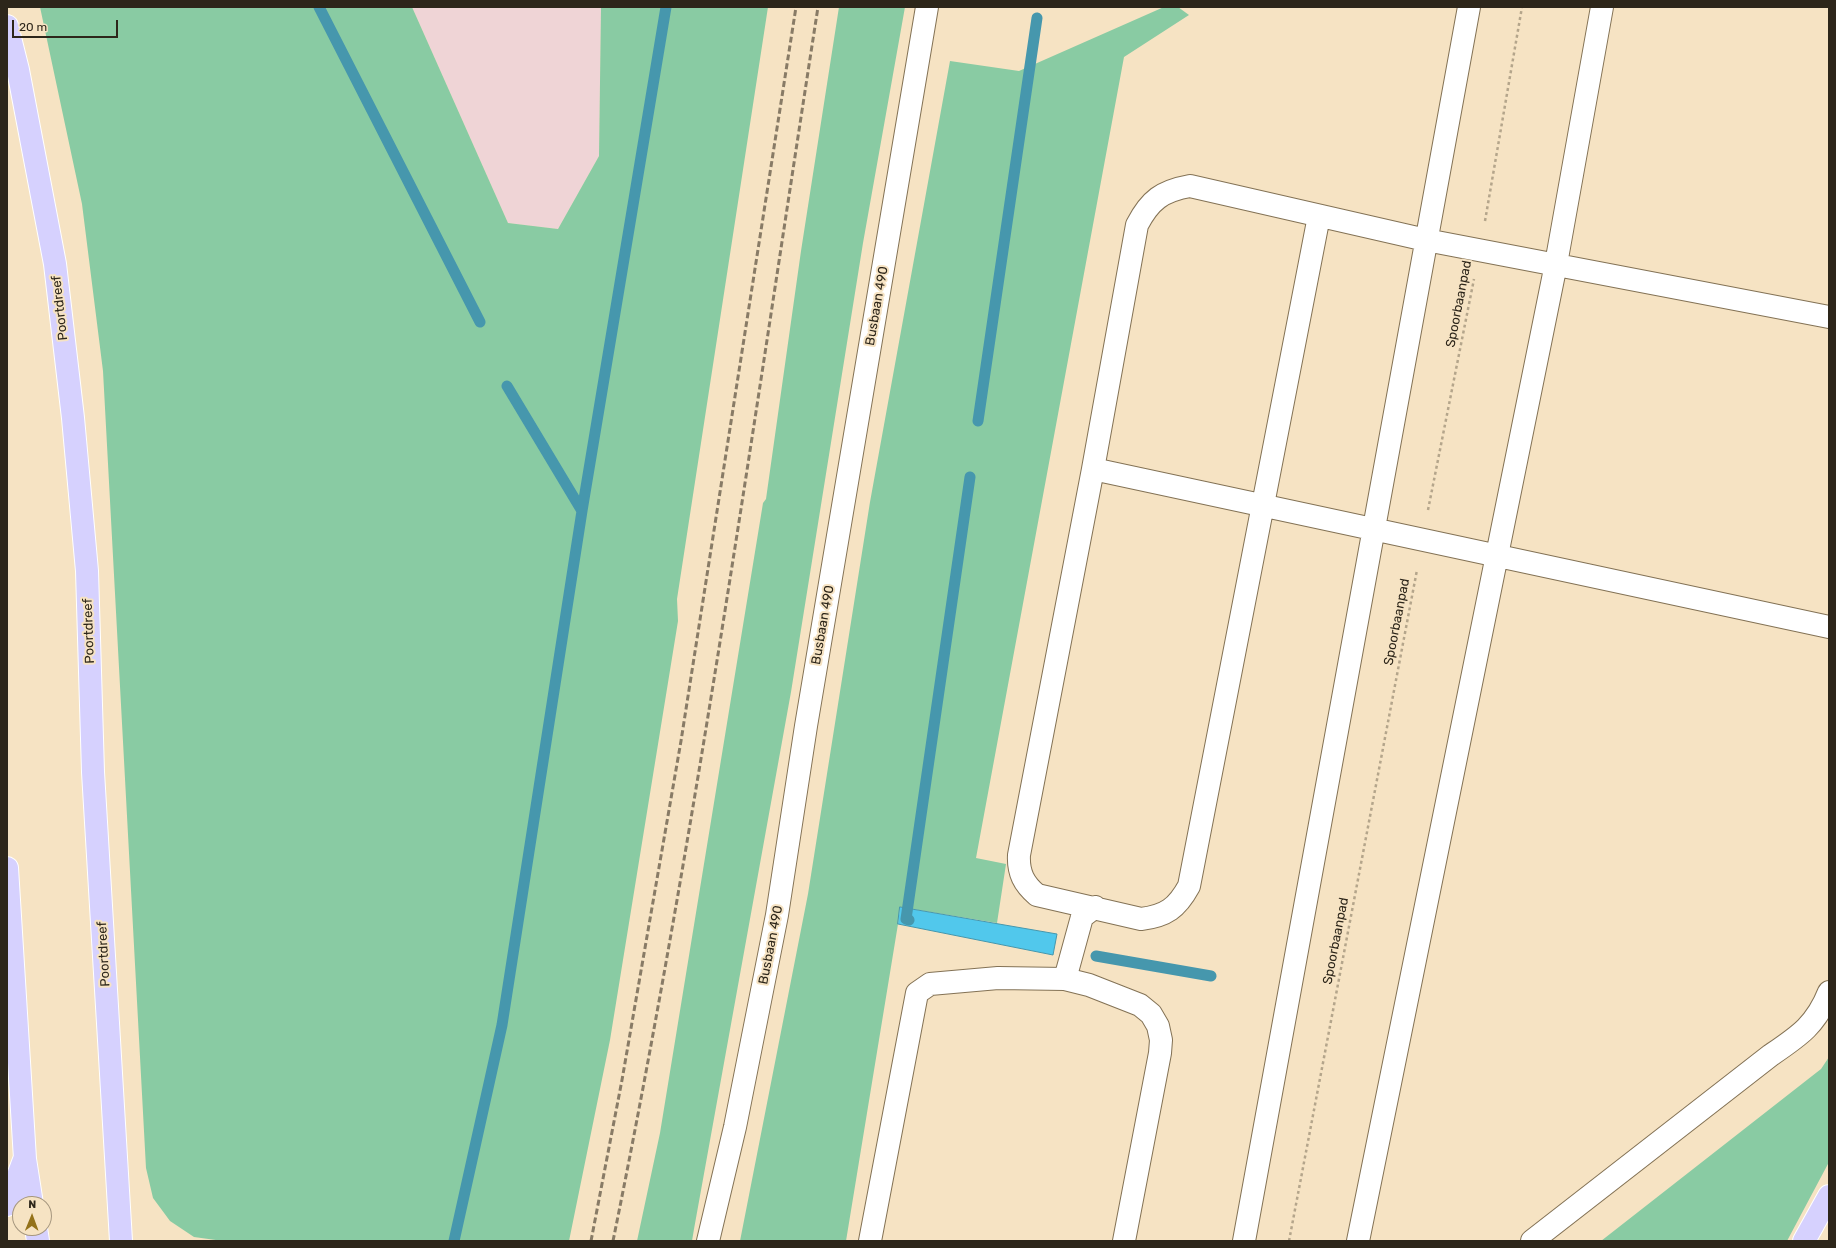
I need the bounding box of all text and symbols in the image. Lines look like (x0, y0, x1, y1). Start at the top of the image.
scale bar (14, 12, 120, 38)
text: 20 m (19, 20, 47, 34)
street label: Spoorbaanpad (1443, 259, 1475, 349)
street label: Busbaan 490 (862, 265, 892, 347)
street label: Poortdreef (49, 275, 71, 341)
street label: Spoorbaanpad (1381, 577, 1413, 667)
street label: Busbaan 490 (808, 584, 838, 666)
street label: Poortdreef (80, 598, 98, 664)
street label: Spoorbaanpad (1320, 896, 1352, 986)
street label: Busbaan 490 (756, 904, 786, 986)
street label: Poortdreef (95, 921, 113, 987)
north arrow (12, 1196, 52, 1236)
text: N (28, 1198, 36, 1211)

